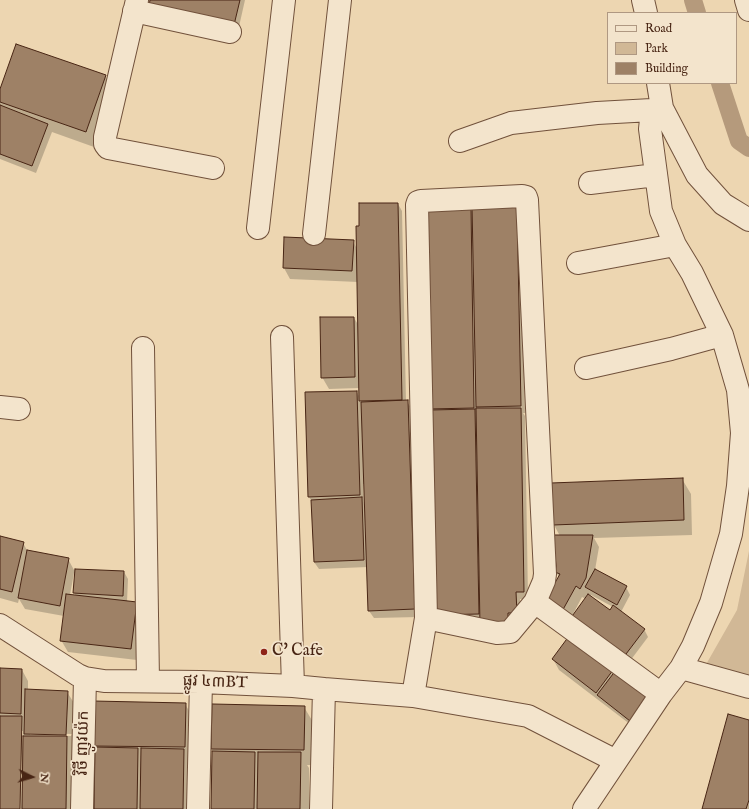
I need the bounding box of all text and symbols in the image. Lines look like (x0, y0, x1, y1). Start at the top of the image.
legend (607, 12, 737, 84)
text: Road (645, 21, 672, 36)
text: Park (645, 41, 668, 56)
text: Building (645, 61, 688, 76)
place label: C' Cafe (272, 642, 323, 662)
marker: C' Cafe (259, 647, 269, 657)
street label: ផ្លូវ ៤៣BT (182, 672, 248, 694)
street label: វិថី ញូវយ៉ក (74, 710, 94, 776)
north arrow (12, 757, 52, 797)
text: N (37, 773, 51, 783)

